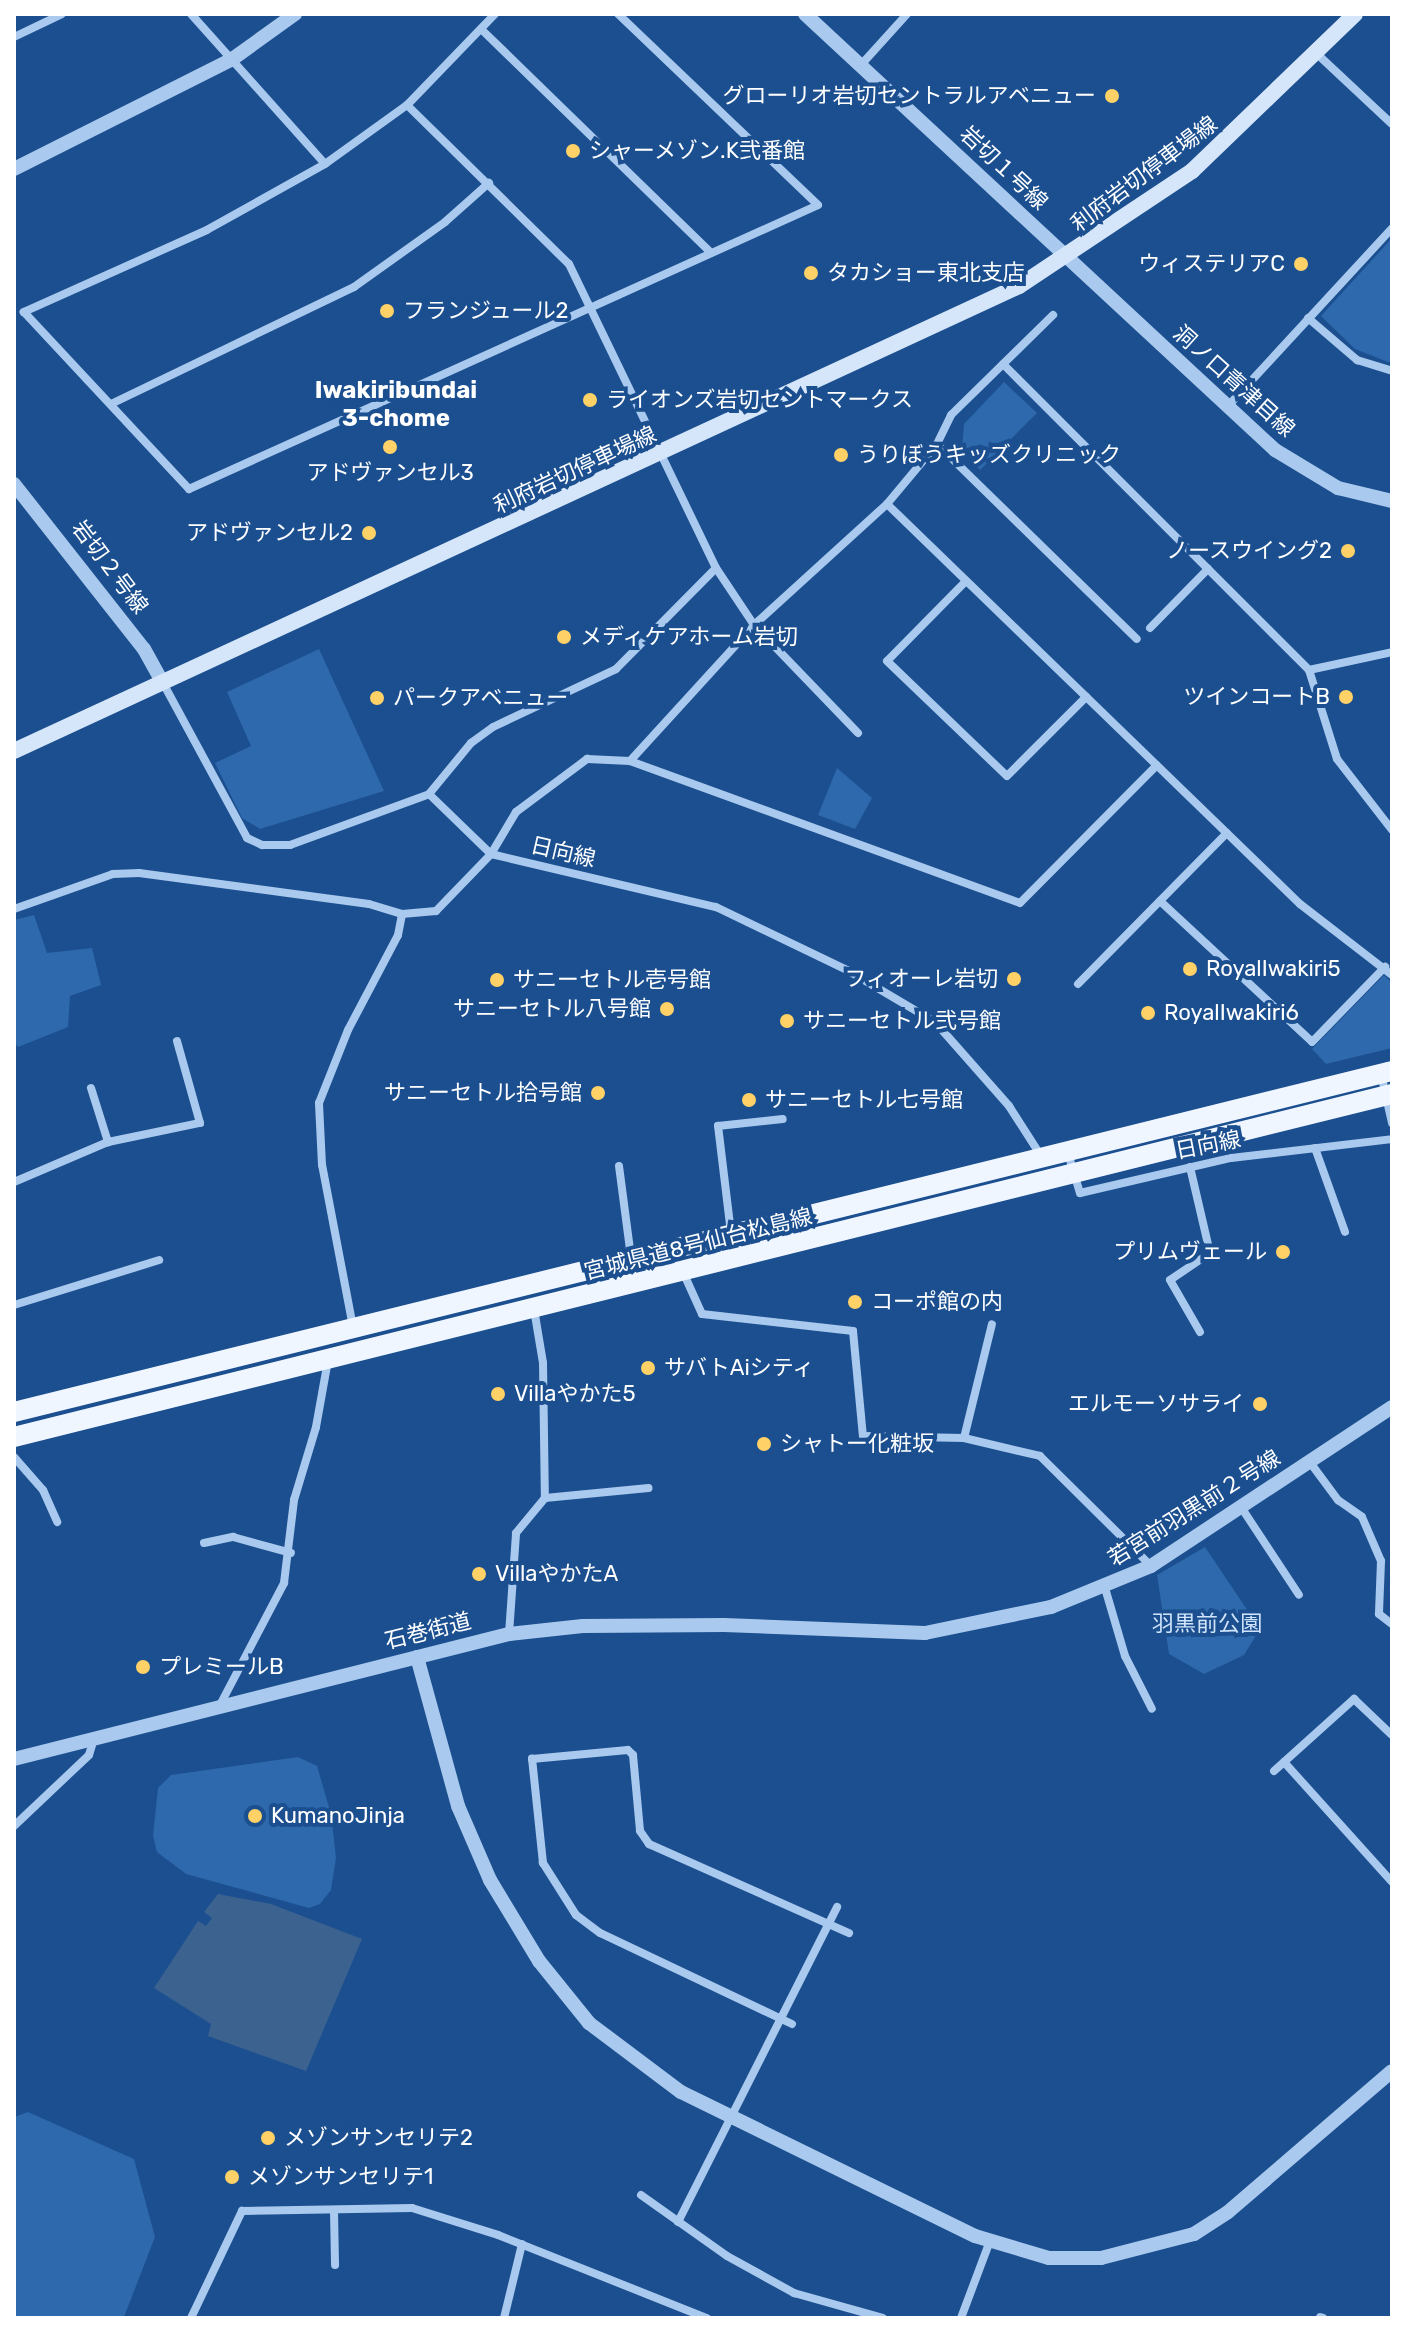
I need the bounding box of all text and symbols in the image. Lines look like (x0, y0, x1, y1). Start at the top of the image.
place label: グローリオ岩切セントラルアベニュー (722, 83, 1096, 109)
marker: グローリオ岩切セントラルアベニュー (1103, 87, 1121, 105)
street label: 利府岩切停車場線 (1066, 110, 1222, 238)
street label: 岩切１号線 (955, 121, 1053, 215)
place label: シャーメゾン.K弐番館 (589, 138, 806, 164)
marker: シャーメゾン.K弐番館 (564, 142, 582, 160)
place label: ウィステリアC (1138, 251, 1285, 277)
marker: ウィステリアC (1292, 255, 1310, 273)
place label: タカショー東北支店 (827, 260, 1025, 286)
marker: タカショー東北支店 (802, 264, 820, 282)
place label: フランジュール2 (403, 298, 570, 324)
marker: フランジュール2 (378, 302, 396, 320)
street label: 洞ノ口青津目線 (1168, 320, 1300, 442)
district label: Iwakiribundai 3-chome (315, 377, 477, 433)
place label: ライオンズ岩切セントマークス (606, 387, 914, 413)
marker: ライオンズ岩切セントマークス (581, 391, 599, 409)
street label: 利府岩切停車場線 (490, 421, 660, 519)
marker: アドヴァンセル3 (381, 438, 399, 456)
place label: うりぼうキッズクリニック (857, 442, 1121, 468)
marker: うりぼうキッズクリニック (832, 446, 850, 464)
place label: アドヴァンセル3 (306, 460, 474, 486)
street label: 岩切２号線 (66, 515, 154, 619)
place label: アドヴァンセル2 (186, 520, 353, 546)
marker: アドヴァンセル2 (360, 524, 378, 542)
place label: ノースウイング2 (1165, 538, 1332, 564)
marker: ノースウイング2 (1339, 542, 1357, 560)
place label: メディケアホーム岩切 (580, 624, 800, 650)
marker: メディケアホーム岩切 (555, 628, 573, 646)
place label: ツインコートB (1183, 684, 1330, 710)
place label: パークアベニュー (393, 685, 569, 711)
marker: ツインコートB (1337, 688, 1355, 706)
marker: パークアベニュー (368, 689, 386, 707)
street label: 日向線 (528, 832, 598, 872)
place label: RoyalIwakiri5 (1206, 956, 1341, 982)
marker: RoyalIwakiri5 (1181, 960, 1199, 978)
place label: フィオーレ岩切 (844, 966, 998, 992)
place label: サニーセトル壱号館 (513, 967, 711, 993)
marker: フィオーレ岩切 (1005, 970, 1023, 988)
marker: サニーセトル壱号館 (488, 971, 506, 989)
place label: サニーセトル八号館 (453, 996, 651, 1022)
marker: サニーセトル八号館 (658, 1000, 676, 1018)
place label: RoyalIwakiri6 (1164, 1000, 1299, 1026)
marker: RoyalIwakiri6 (1139, 1004, 1157, 1022)
place label: サニーセトル弐号館 (803, 1008, 1001, 1034)
marker: サニーセトル弐号館 (778, 1012, 796, 1030)
place label: サニーセトル拾号館 (384, 1080, 582, 1106)
marker: サニーセトル拾号館 (589, 1084, 607, 1102)
place label: サニーセトル七号館 (765, 1087, 963, 1113)
marker: サニーセトル七号館 (740, 1091, 758, 1109)
street label: 日向線 (1173, 1126, 1243, 1164)
street label: 宮城県道8号仙台松島線 (581, 1203, 815, 1285)
place label: プリムヴェール (1113, 1239, 1267, 1265)
marker: プリムヴェール (1274, 1243, 1292, 1261)
place label: コーポ館の内 (871, 1289, 1003, 1315)
marker: コーポ館の内 (846, 1293, 864, 1311)
place label: サバトAiシティ (664, 1355, 816, 1381)
marker: サバトAiシティ (639, 1359, 657, 1377)
place label: Villaやかた5 (514, 1381, 636, 1407)
marker: Villaやかた5 (489, 1385, 507, 1403)
place label: エルモーソサライ (1068, 1391, 1244, 1417)
marker: エルモーソサライ (1251, 1395, 1269, 1413)
place label: シャトー化粧坂 (780, 1431, 934, 1457)
marker: シャトー化粧坂 (755, 1435, 773, 1453)
street label: 若宮前羽黒前２号線 (1103, 1444, 1285, 1572)
place label: VillaやかたA (495, 1561, 618, 1587)
marker: VillaやかたA (470, 1565, 488, 1583)
street label: 石巻街道 (382, 1608, 474, 1654)
park label: 羽黒前公園 (1152, 1611, 1262, 1637)
place label: プレミールB (159, 1654, 284, 1680)
marker: プレミールB (134, 1658, 152, 1676)
place label: KumanoJinja (271, 1803, 405, 1829)
marker: KumanoJinja (246, 1807, 264, 1825)
place label: メゾンサンセリテ2 (284, 2125, 473, 2151)
marker: メゾンサンセリテ2 (259, 2129, 277, 2147)
place label: メゾンサンセリテ1 (248, 2164, 433, 2190)
marker: メゾンサンセリテ1 (223, 2168, 241, 2186)

